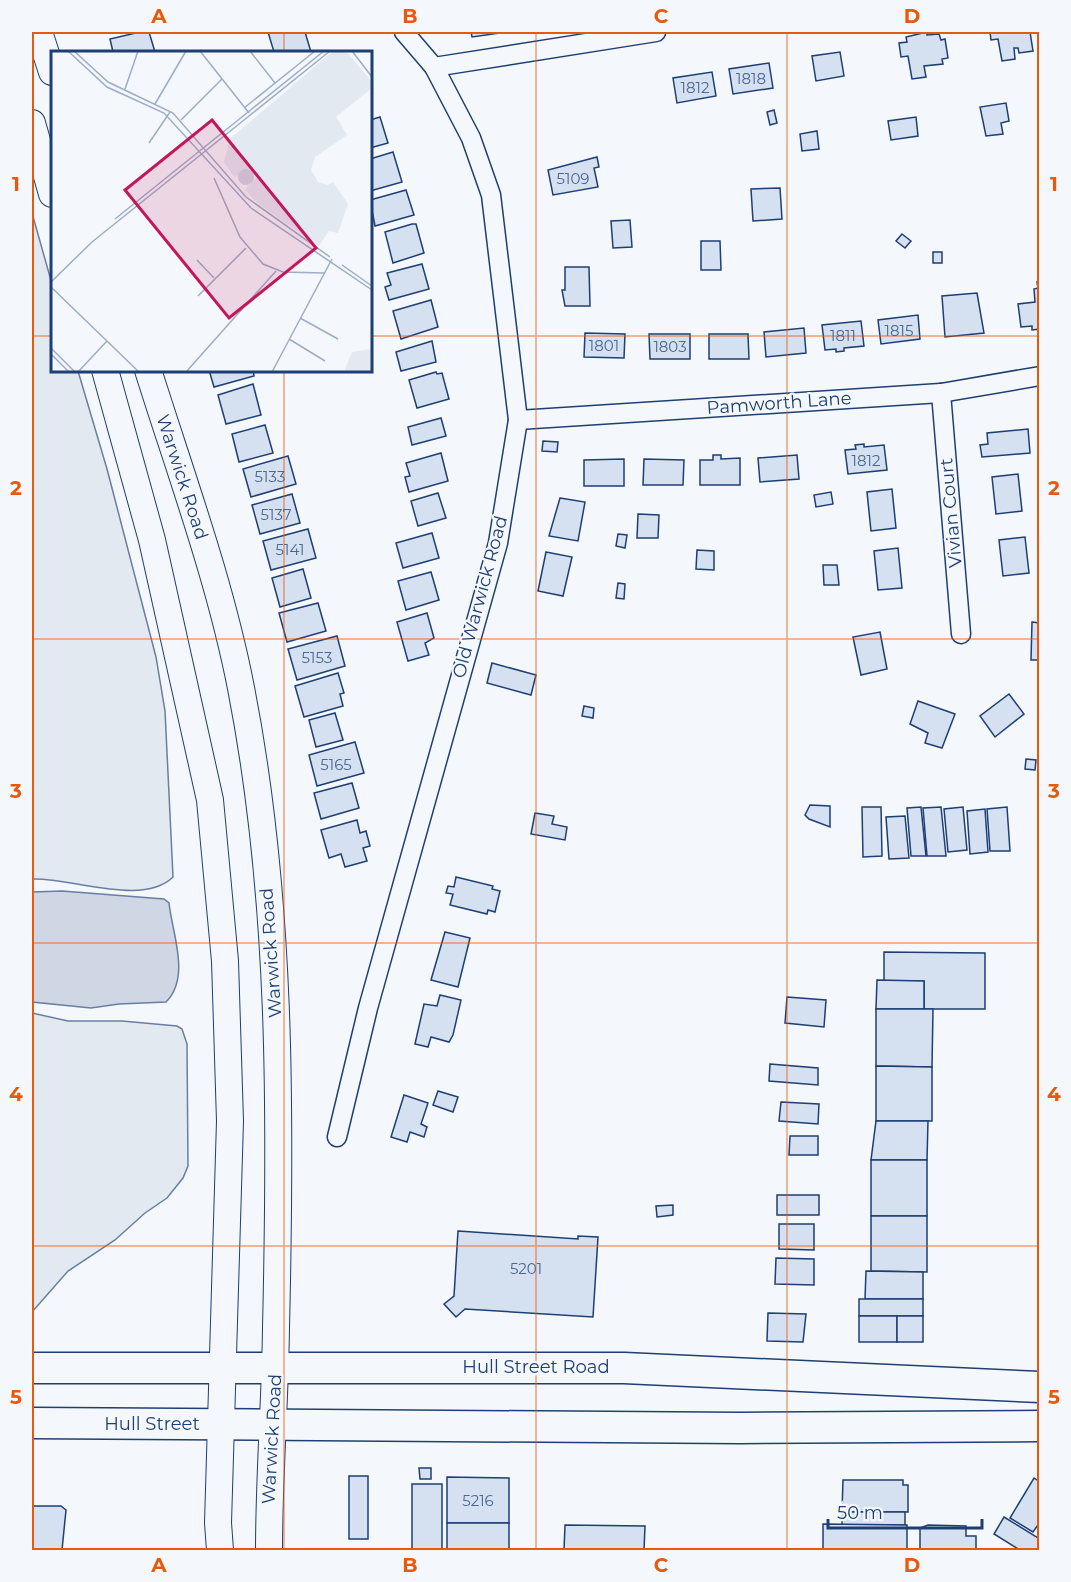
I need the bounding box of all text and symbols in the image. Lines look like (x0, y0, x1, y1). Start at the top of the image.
text: A (150, 4, 167, 28)
text: B (402, 4, 418, 28)
text: C (654, 4, 669, 28)
text: D (904, 4, 920, 28)
inset map (51, 51, 372, 372)
house number: 1818 (736, 69, 766, 88)
house number: 1812 (681, 78, 709, 97)
house number: 5109 (557, 169, 589, 188)
text: 1 (12, 172, 20, 196)
text: 1 (1050, 172, 1058, 196)
house number: 1815 (885, 321, 913, 340)
house number: 1811 (830, 326, 856, 345)
house number: 1801 (589, 336, 619, 355)
house number: 1803 (653, 337, 687, 356)
street label: Pamworth Lane (706, 387, 852, 419)
street label: Warwick Road (151, 412, 213, 542)
house number: 1812 (852, 451, 880, 470)
street label: Vivian Court (935, 457, 967, 569)
house number: 5133 (255, 467, 285, 486)
text: 2 (10, 476, 22, 500)
text: 2 (1048, 476, 1060, 500)
house number: 5137 (260, 505, 292, 524)
street label: Old Warwick Road (448, 513, 512, 681)
house number: 5141 (276, 540, 304, 559)
house number: 5153 (302, 648, 332, 667)
house number: 5165 (320, 755, 352, 774)
text: 3 (9, 779, 22, 803)
text: 3 (1047, 779, 1060, 803)
street label: Warwick Road (255, 887, 287, 1019)
text: 4 (9, 1082, 23, 1106)
text: 4 (1047, 1082, 1061, 1106)
house number: 5201 (510, 1259, 542, 1278)
street label: Hull Street Road (462, 1356, 610, 1378)
street label: Warwick Road (258, 1373, 286, 1505)
text: 5 (10, 1385, 22, 1409)
text: 5 (1048, 1385, 1060, 1409)
street label: Hull Street (104, 1413, 200, 1435)
house number: 5216 (462, 1491, 494, 1510)
scale bar (828, 1492, 982, 1530)
text: 50 m (837, 1502, 883, 1524)
text: A (150, 1553, 167, 1577)
text: B (402, 1553, 418, 1577)
text: C (654, 1553, 669, 1577)
text: D (904, 1553, 920, 1577)

